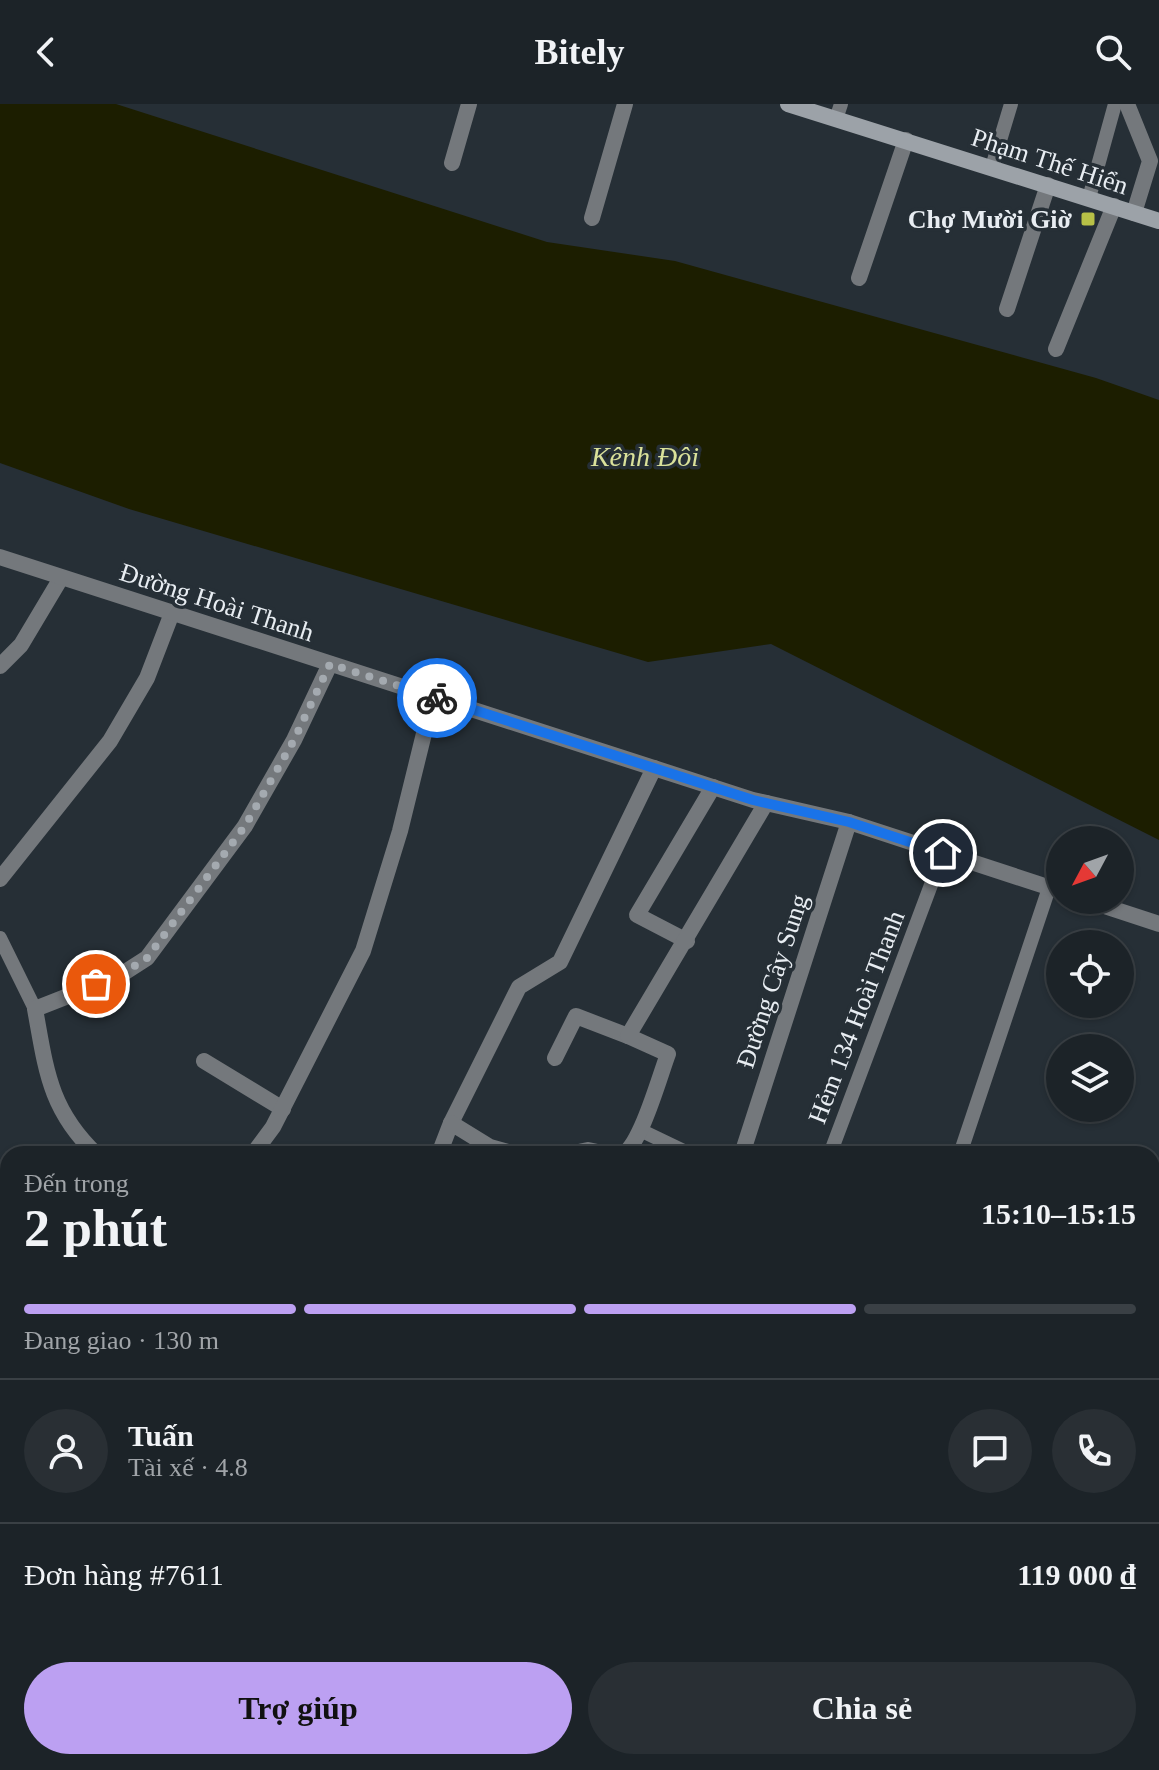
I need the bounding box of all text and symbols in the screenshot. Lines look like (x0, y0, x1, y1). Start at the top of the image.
icon: back (24, 30, 68, 74)
icon: search (1091, 30, 1135, 74)
text: Bitely (535, 32, 624, 72)
street label: Phạm Thế Hiển (968, 123, 1132, 200)
place label: Chợ Mười Giờ (908, 205, 1073, 234)
marker: Chợ Mười Giờ (1079, 210, 1097, 228)
water label: Kênh Đôi (590, 441, 699, 472)
street label: Đường Hoài Thanh (116, 557, 317, 647)
courier (397, 658, 477, 738)
icon: bike (415, 676, 459, 720)
pin (909, 819, 977, 887)
north arrow (1046, 826, 1134, 914)
map controls (1046, 826, 1134, 1122)
icon: home (921, 831, 965, 875)
street label: Đường Cây Sung (731, 891, 814, 1072)
street label: Hẻm 134 Hoài Thanh (803, 907, 910, 1128)
button: locate (1046, 930, 1134, 1018)
pin (62, 950, 130, 1018)
icon: bag (74, 962, 118, 1006)
button: layers (1046, 1034, 1134, 1122)
text: Đến trong (24, 1169, 129, 1198)
text: 15:10–15:15 (981, 1197, 1136, 1230)
text: 2 phút (24, 1200, 167, 1257)
text: Đang giao · 130 m (24, 1326, 219, 1355)
button: person (24, 1409, 108, 1493)
button: chat (948, 1409, 1032, 1493)
button: phone (1052, 1409, 1136, 1493)
text: Tuấn (128, 1419, 194, 1452)
text: Tài xế · 4.8 (128, 1453, 248, 1482)
text: Đơn hàng #7611 (24, 1558, 224, 1591)
text: 119 000 ₫ (1017, 1558, 1136, 1591)
button: Trợ giúp (24, 1662, 572, 1754)
button: Chia sẻ (588, 1662, 1136, 1754)

